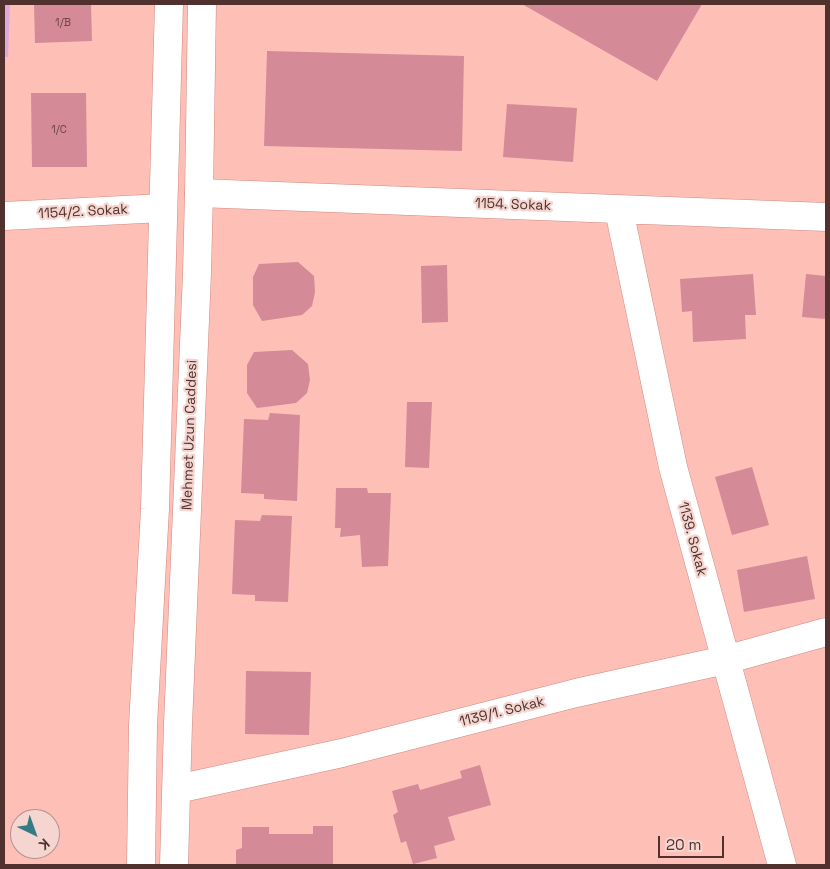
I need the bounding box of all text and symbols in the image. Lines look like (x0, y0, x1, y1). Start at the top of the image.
house number: 1/B (55, 16, 71, 30)
house number: 1/C (51, 123, 67, 137)
street label: 1154. Sokak (475, 195, 551, 215)
street label: 1154/2. Sokak (38, 201, 128, 223)
street label: Mehmet Uzun Caddesi (179, 360, 201, 510)
street label: 1139. Sokak (674, 500, 710, 578)
street label: 1139/1. Sokak (458, 693, 546, 731)
north arrow (10, 809, 60, 859)
scale bar (660, 826, 726, 858)
text: K (35, 835, 54, 854)
text: 20 m (666, 835, 701, 854)

